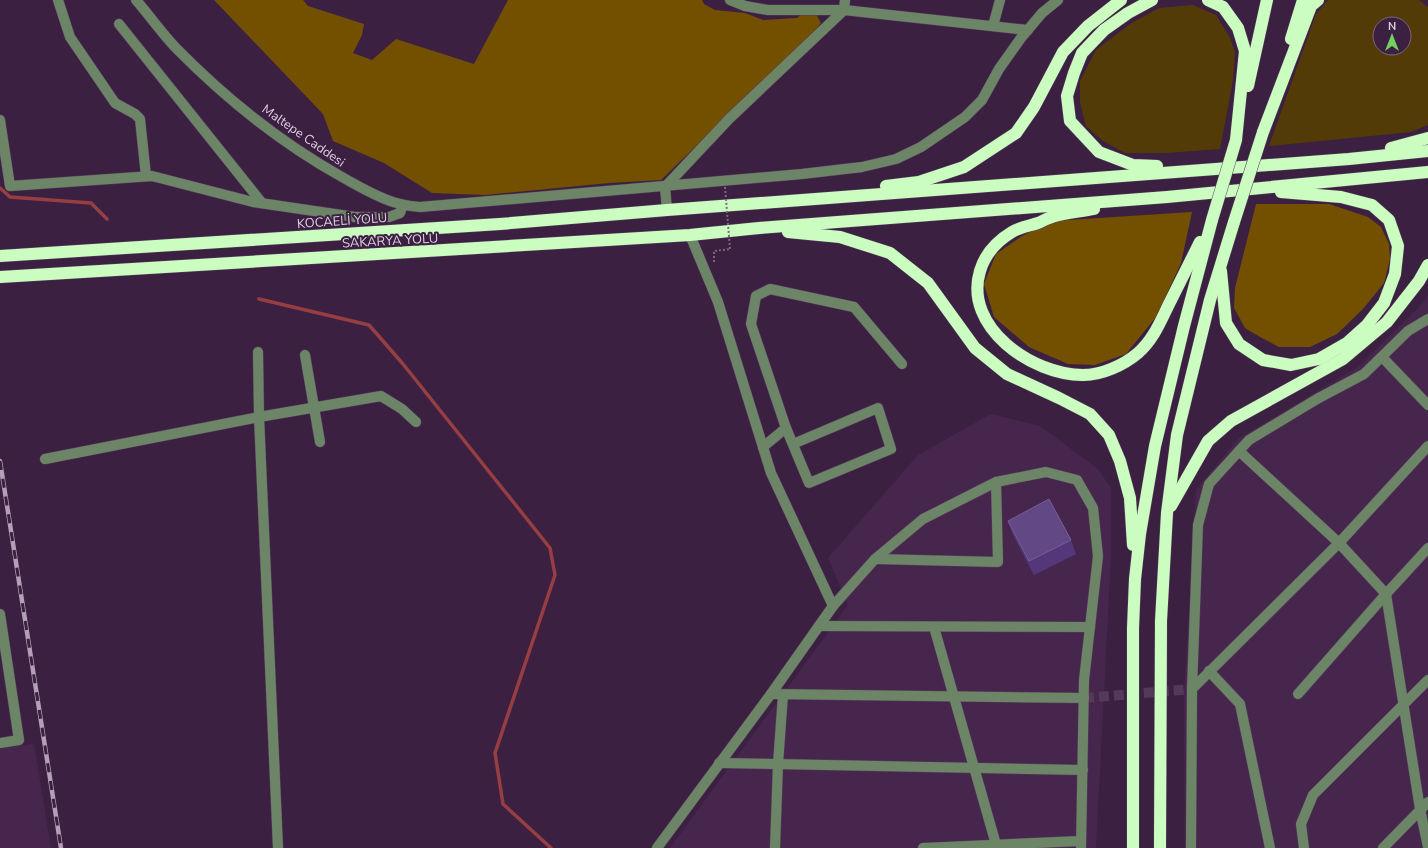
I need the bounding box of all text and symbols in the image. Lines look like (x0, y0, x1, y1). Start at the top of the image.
north arrow (1372, 16, 1412, 56)
text: N (1388, 19, 1396, 34)
street label: Maltepe Caddesi (258, 100, 349, 171)
street label: KOCAELİ YOLU (296, 208, 388, 233)
street label: SAKARYA YOLU (341, 229, 439, 253)

